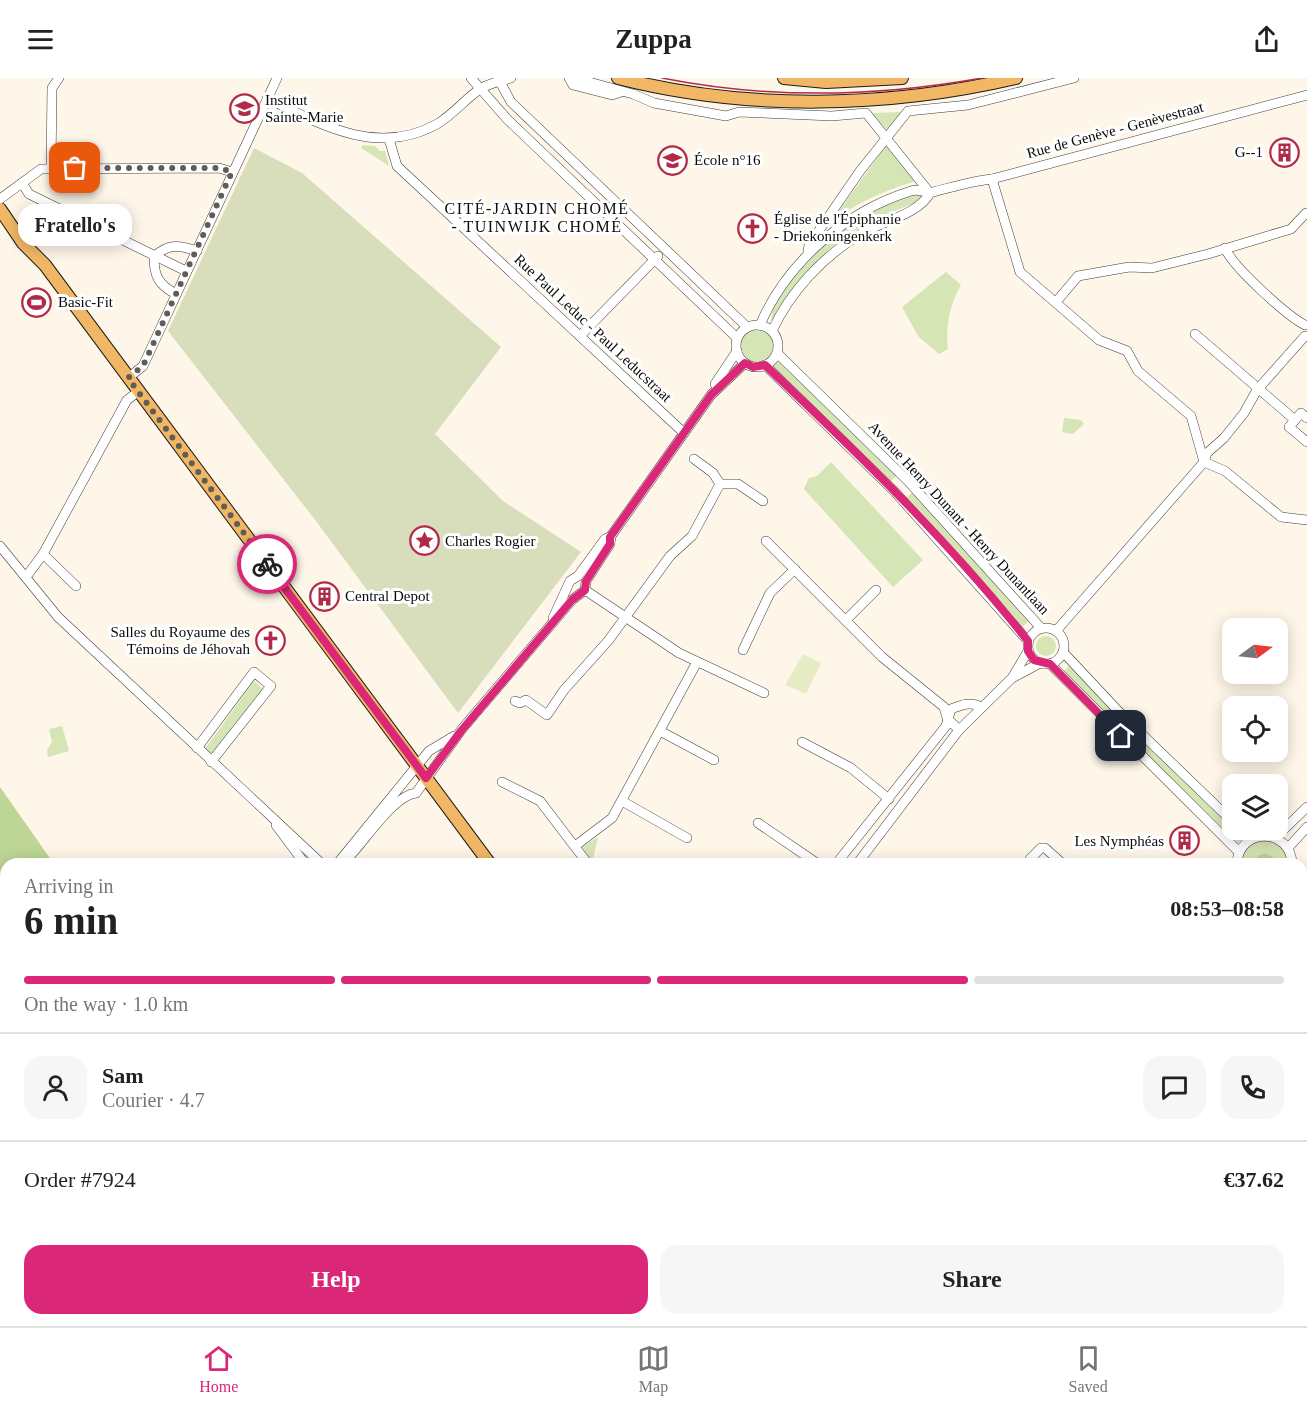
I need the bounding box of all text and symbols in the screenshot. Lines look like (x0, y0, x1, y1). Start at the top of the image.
icon: menu (24, 23, 57, 56)
icon: share (1250, 23, 1283, 56)
text: Zuppa (615, 24, 692, 54)
place label: Institut Sainte-Marie (265, 92, 344, 125)
school or university icon: Institut Sainte-Marie (228, 93, 260, 125)
street label: Rue de Genève - Genèvestraat (1025, 98, 1206, 161)
building icon: G--1 (1268, 136, 1300, 168)
pin (49, 142, 100, 193)
school or university icon: École n°16 (657, 144, 689, 176)
place label: G--1 (1235, 144, 1263, 160)
icon: bag (58, 151, 91, 184)
place label: École n°16 (694, 152, 761, 168)
district label: CITÉ-JARDIN CHOMÉ - TUINWIJK CHOMÉ (444, 199, 630, 235)
callout: Fratello's (18, 204, 132, 246)
place label: Église de l'Épiphanie - Driekoningenkerk (774, 211, 901, 244)
church icon: Église de l'Épiphanie - Driekoningenkerk (737, 212, 769, 244)
text: Fratello's (34, 214, 116, 236)
street label: Rue Paul Leduc - Paul Leducstraat (511, 251, 675, 406)
sports icon: Basic-Fit (21, 286, 53, 318)
place label: Basic-Fit (58, 294, 114, 310)
street label: Avenue Henry Dunant - Henry Dunantlaan (865, 418, 1053, 618)
place icon: Charles Rogier (408, 525, 440, 557)
place label: Charles Rogier (445, 533, 535, 549)
courier (237, 534, 297, 594)
icon: bike (251, 548, 284, 581)
building icon: Central Depot (308, 580, 340, 612)
place label: Central Depot (345, 588, 430, 604)
north arrow (1222, 618, 1288, 684)
map controls (1222, 618, 1288, 840)
place label: Salles du Royaume des Témoins de Jéhovah (110, 624, 250, 657)
church icon: Salles du Royaume des Témoins de Jéhovah (255, 625, 287, 657)
button: locate (1222, 696, 1288, 762)
pin (1095, 710, 1146, 761)
icon: home (1104, 719, 1137, 752)
button: layers (1222, 774, 1288, 840)
building icon: Les Nymphéas (1169, 825, 1201, 857)
place label: Les Nymphéas (1074, 833, 1164, 849)
text: Arriving in (24, 875, 113, 897)
text: 08:53–08:58 (1170, 896, 1284, 921)
text: 6 min (24, 899, 118, 942)
text: On the way · 1.0 km (24, 993, 188, 1015)
button: person (24, 1056, 87, 1119)
button: chat (1143, 1056, 1206, 1119)
button: phone (1221, 1056, 1284, 1119)
text: Sam (102, 1063, 144, 1088)
text: Courier · 4.7 (102, 1089, 205, 1111)
text: Order #7924 (24, 1167, 136, 1192)
text: €37.62 (1224, 1167, 1284, 1192)
button: Help (24, 1245, 648, 1314)
button: Share (660, 1245, 1284, 1314)
tab: Home (199, 1342, 238, 1396)
tab: Map (637, 1342, 670, 1396)
tab: Saved (1069, 1342, 1108, 1396)

